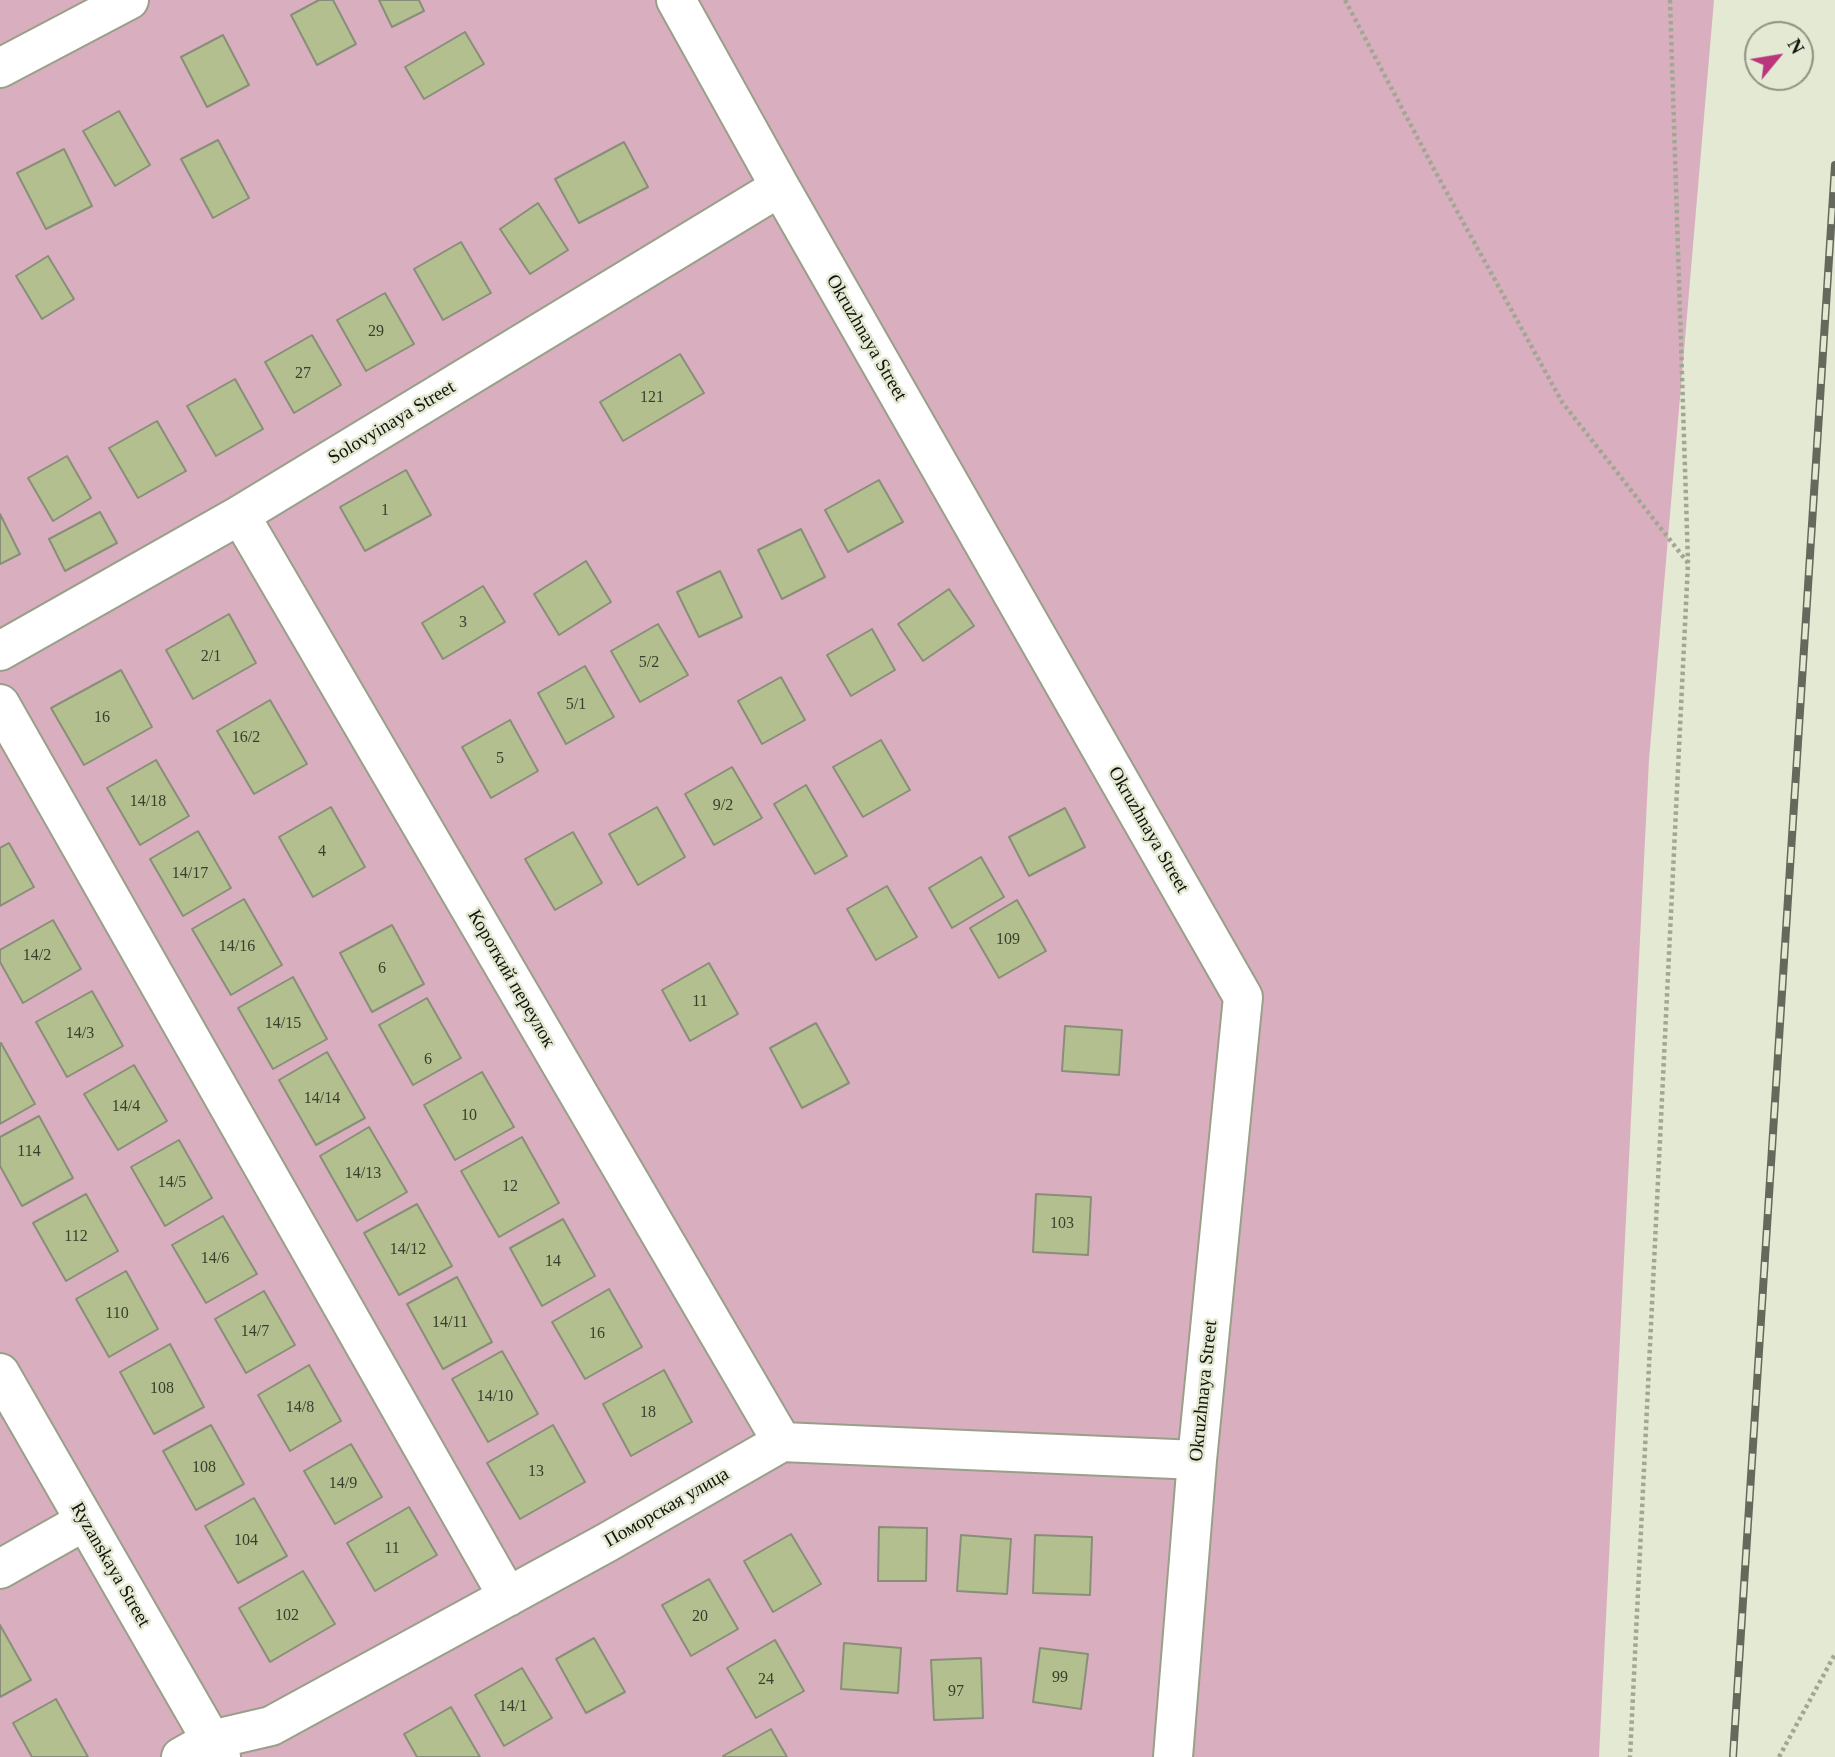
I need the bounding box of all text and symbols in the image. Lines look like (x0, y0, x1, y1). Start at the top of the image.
north arrow (1744, 21, 1814, 91)
text: N (1783, 35, 1808, 57)
street label: Okruzhnaya Street (821, 271, 911, 405)
house number: 29 (368, 322, 384, 342)
house number: 27 (295, 364, 311, 384)
street label: Solovyinaya Street (324, 376, 460, 470)
house number: 121 (640, 388, 664, 408)
house number: 1 (381, 501, 389, 521)
house number: 3 (459, 613, 467, 633)
house number: 2/1 (201, 647, 221, 667)
house number: 5/2 (639, 653, 659, 673)
house number: 5/1 (566, 695, 586, 715)
house number: 16 (94, 708, 110, 728)
house number: 16/2 (232, 728, 260, 748)
house number: 5 (496, 749, 504, 769)
street label: Okruzhnaya Street (1103, 763, 1193, 897)
house number: 14/18 (130, 792, 166, 812)
house number: 9/2 (713, 796, 733, 816)
house number: 4 (318, 842, 326, 862)
house number: 14/17 (172, 864, 208, 884)
street label: Короткий переулок (462, 906, 560, 1052)
house number: 109 (996, 930, 1020, 950)
house number: 14/16 (219, 937, 255, 957)
house number: 14/2 (23, 946, 51, 966)
house number: 6 (378, 959, 386, 979)
house number: 11 (692, 992, 708, 1012)
house number: 14/15 (265, 1014, 301, 1034)
house number: 14/3 (66, 1024, 94, 1044)
house number: 6 (424, 1050, 432, 1070)
house number: 14/14 (304, 1089, 340, 1109)
house number: 14/4 (112, 1097, 140, 1117)
house number: 10 (461, 1106, 477, 1126)
house number: 114 (17, 1142, 41, 1162)
house number: 14/13 (345, 1164, 381, 1184)
house number: 14/5 (158, 1173, 186, 1193)
house number: 12 (502, 1177, 518, 1197)
house number: 103 (1050, 1214, 1074, 1234)
house number: 112 (64, 1227, 88, 1247)
house number: 14/12 (390, 1240, 426, 1260)
house number: 14/6 (201, 1249, 229, 1269)
house number: 14 (545, 1252, 561, 1272)
house number: 110 (105, 1304, 129, 1324)
house number: 14/11 (432, 1313, 468, 1333)
street label: Okruzhnaya Street (1185, 1319, 1223, 1463)
house number: 14/7 (241, 1322, 269, 1342)
house number: 16 (589, 1324, 605, 1344)
house number: 108 (150, 1379, 174, 1399)
house number: 14/10 (477, 1387, 513, 1407)
house number: 14/8 (286, 1398, 314, 1418)
house number: 18 (640, 1403, 656, 1423)
house number: 108 (192, 1458, 216, 1478)
house number: 13 (528, 1462, 544, 1482)
street label: Поморская улица (601, 1463, 733, 1553)
house number: 14/9 (329, 1474, 357, 1494)
street label: Ryzanskaya Street (65, 1499, 155, 1631)
house number: 104 (234, 1531, 258, 1551)
house number: 11 (384, 1539, 400, 1559)
house number: 102 (275, 1606, 299, 1626)
house number: 20 (692, 1607, 708, 1627)
house number: 99 (1052, 1668, 1068, 1688)
house number: 24 (758, 1670, 774, 1690)
house number: 97 (948, 1682, 964, 1702)
house number: 14/1 (499, 1697, 527, 1717)

